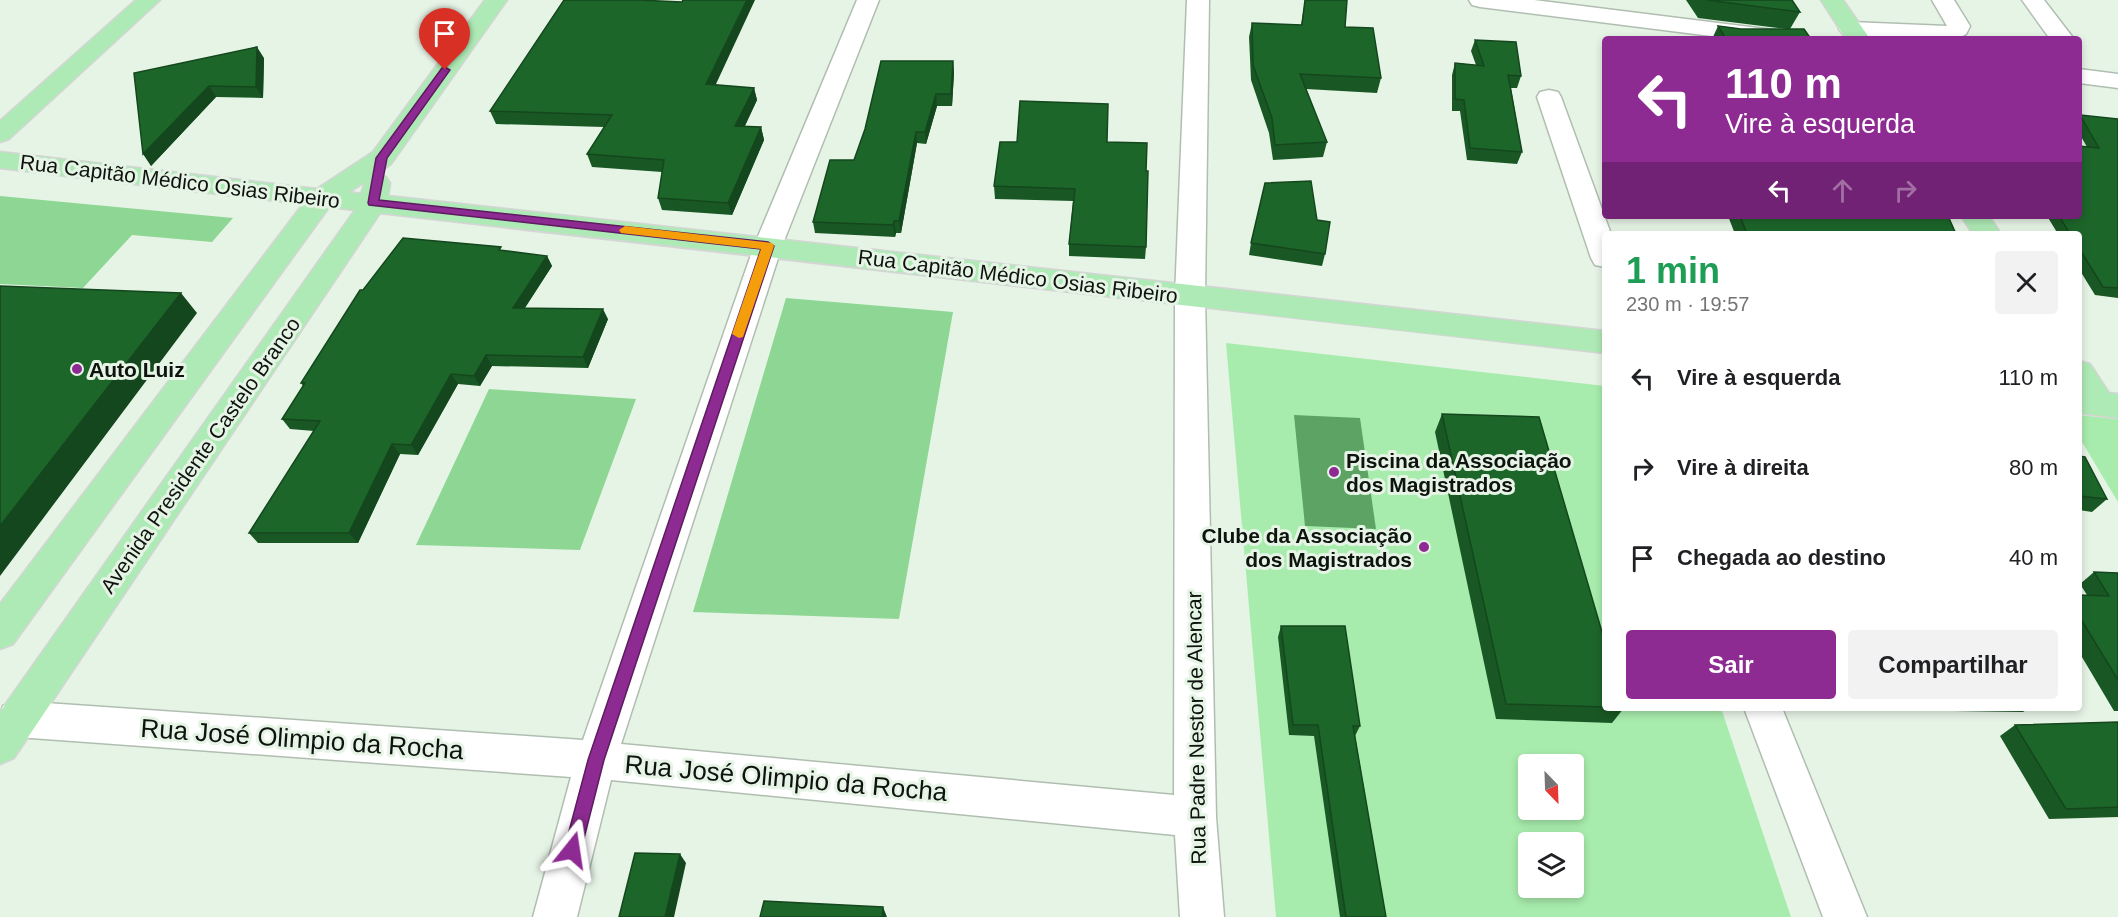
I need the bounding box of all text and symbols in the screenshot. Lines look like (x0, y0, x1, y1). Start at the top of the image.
pin (419, 8, 470, 70)
icon: arrive (428, 17, 461, 50)
icon: left (1626, 60, 1704, 138)
text: 110 m (1725, 60, 1842, 107)
text: Vire à esquerda (1725, 109, 1915, 139)
street label: Rua Capitão Médico Osias Ribeiro (19, 150, 341, 212)
icon: left (1763, 174, 1796, 207)
icon: ahead (1826, 174, 1859, 207)
icon: right (1889, 174, 1922, 207)
street label: Rua Capitão Médico Osias Ribeiro (857, 245, 1179, 307)
text: 1 min (1626, 250, 1720, 291)
button: close (1995, 251, 2058, 314)
text: 230 m · 19:57 (1626, 293, 1749, 315)
street label: Avenida Presidente Castelo Branco (96, 313, 304, 597)
place label: Auto Luiz (89, 358, 185, 381)
marker: Auto Luiz (70, 362, 84, 376)
icon: left (1626, 362, 1659, 395)
text: Vire à esquerda (1677, 365, 1840, 390)
text: 110 m (1998, 365, 2058, 390)
place label: Piscina da Associação dos Magistrados (1346, 449, 1572, 496)
icon: right (1626, 452, 1659, 485)
text: Vire à direita (1677, 455, 1809, 480)
text: 80 m (2009, 455, 2058, 480)
marker: Piscina da Associação dos Magistrados (1327, 465, 1341, 479)
place label: Clube da Associação dos Magistrados (1202, 524, 1412, 571)
marker: Clube da Associação dos Magistrados (1417, 540, 1431, 554)
icon: arrive (1626, 542, 1659, 575)
text: Chegada ao destino (1677, 545, 1886, 570)
text: 40 m (2009, 545, 2058, 570)
street label: Rua Padre Nestor de Alencar (1182, 591, 1210, 865)
button: Sair (1626, 630, 1836, 699)
button: Compartilhar (1848, 630, 2058, 699)
street label: Rua José Olimpio da Rocha (139, 713, 465, 765)
street label: Rua José Olimpio da Rocha (623, 749, 949, 807)
north arrow (1518, 754, 1584, 820)
map controls (1518, 754, 1584, 898)
position arrow (540, 818, 604, 882)
button: layers (1518, 832, 1584, 898)

